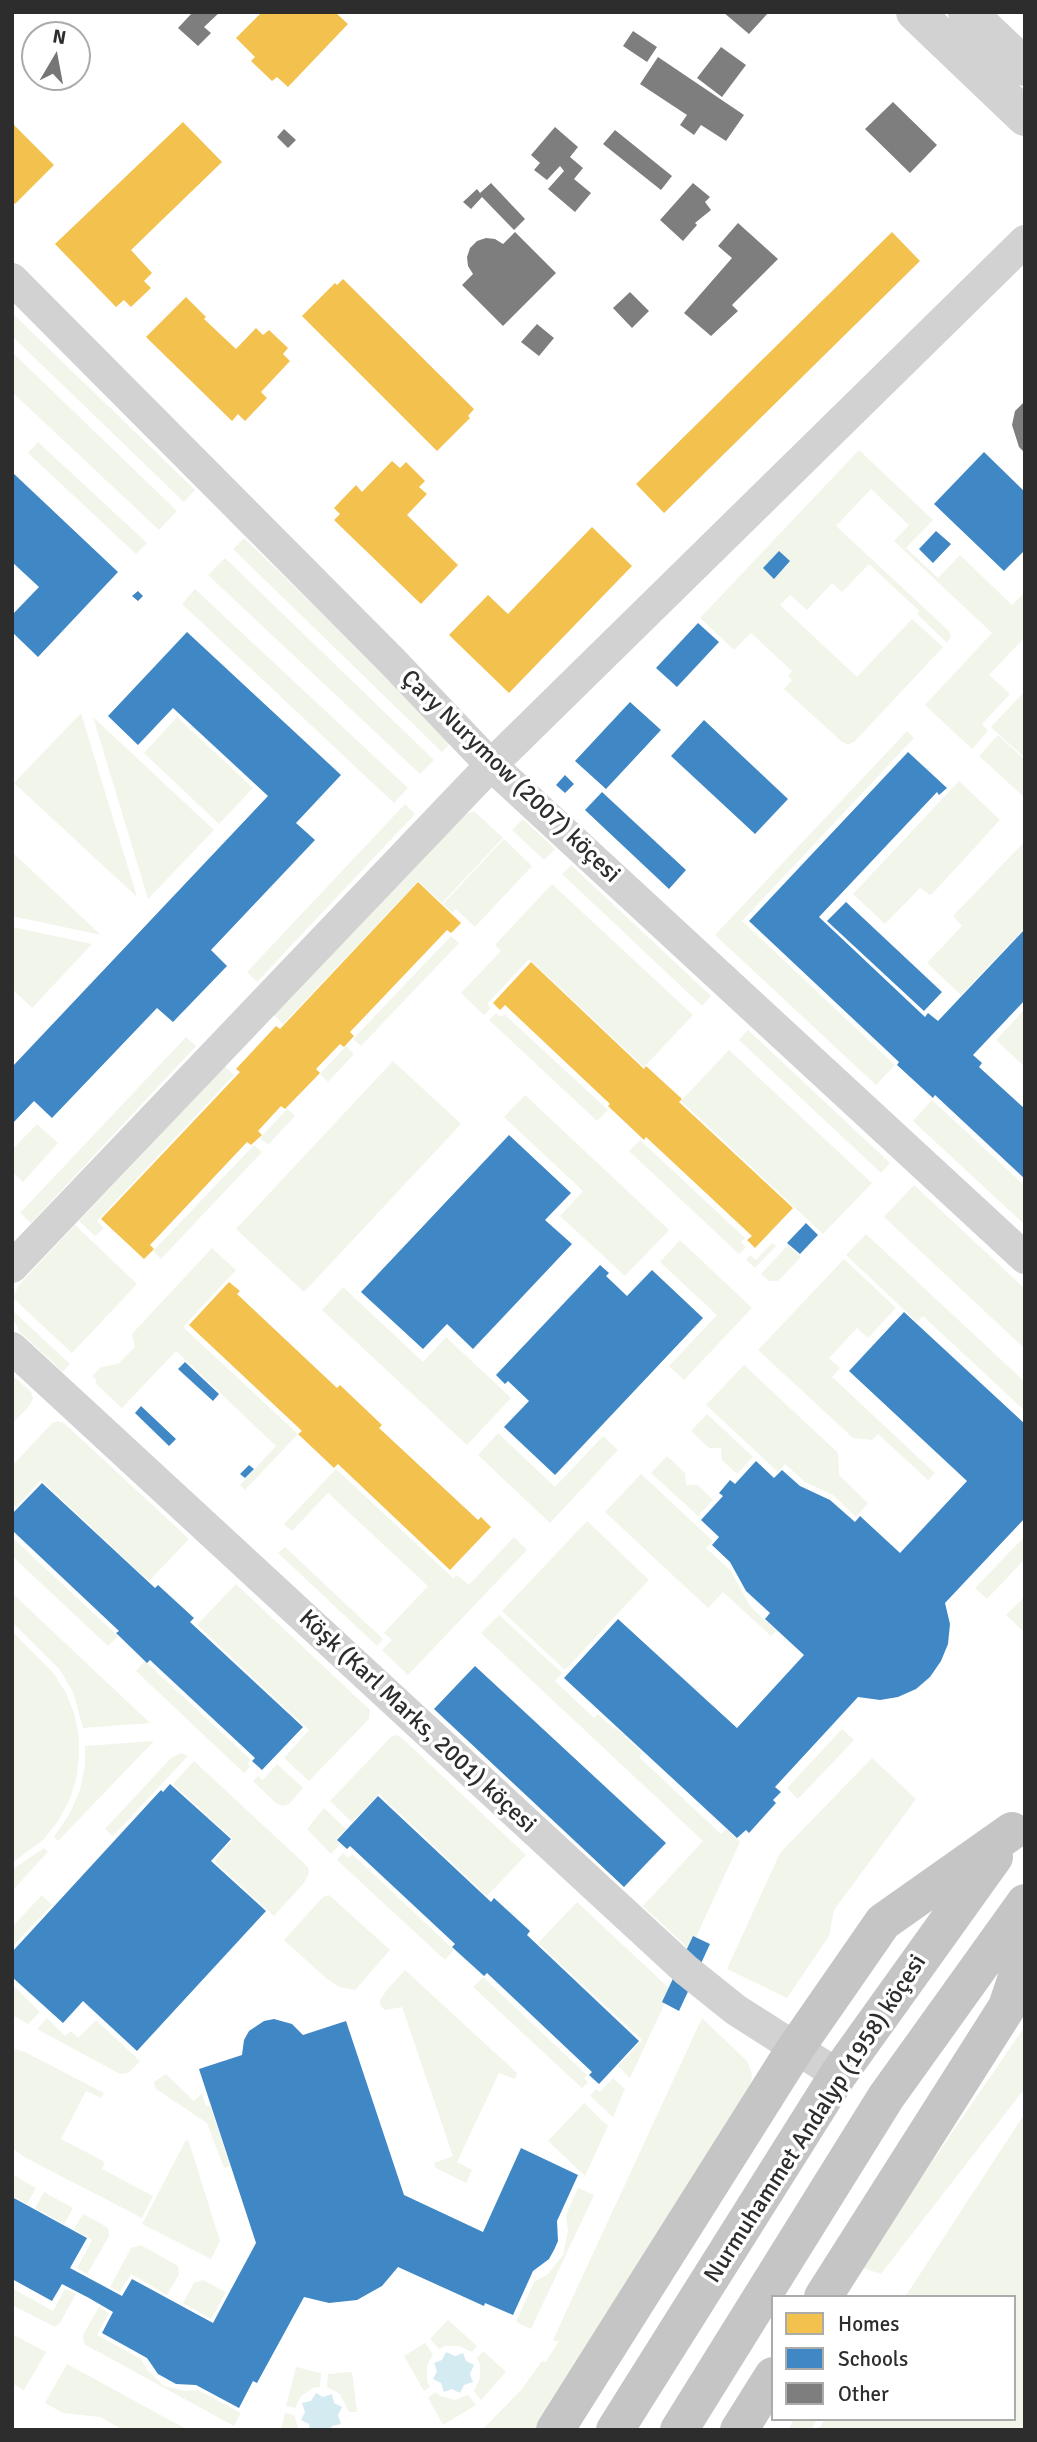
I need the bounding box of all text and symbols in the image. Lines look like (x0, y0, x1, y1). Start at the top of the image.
north arrow (21, 21, 91, 91)
text: N (51, 24, 68, 50)
street label: Çary Nurymow (2007) köçesi (394, 665, 626, 889)
street label: Köşk (Karl Marks, 2001) köçesi (292, 1604, 542, 1840)
street label: Nurmuhammet Andalyp (1958) köçesi (699, 1949, 933, 2289)
legend (771, 2295, 1016, 2421)
text: Homes (838, 2311, 900, 2337)
text: Schools (838, 2346, 908, 2372)
text: Other (838, 2381, 889, 2407)

